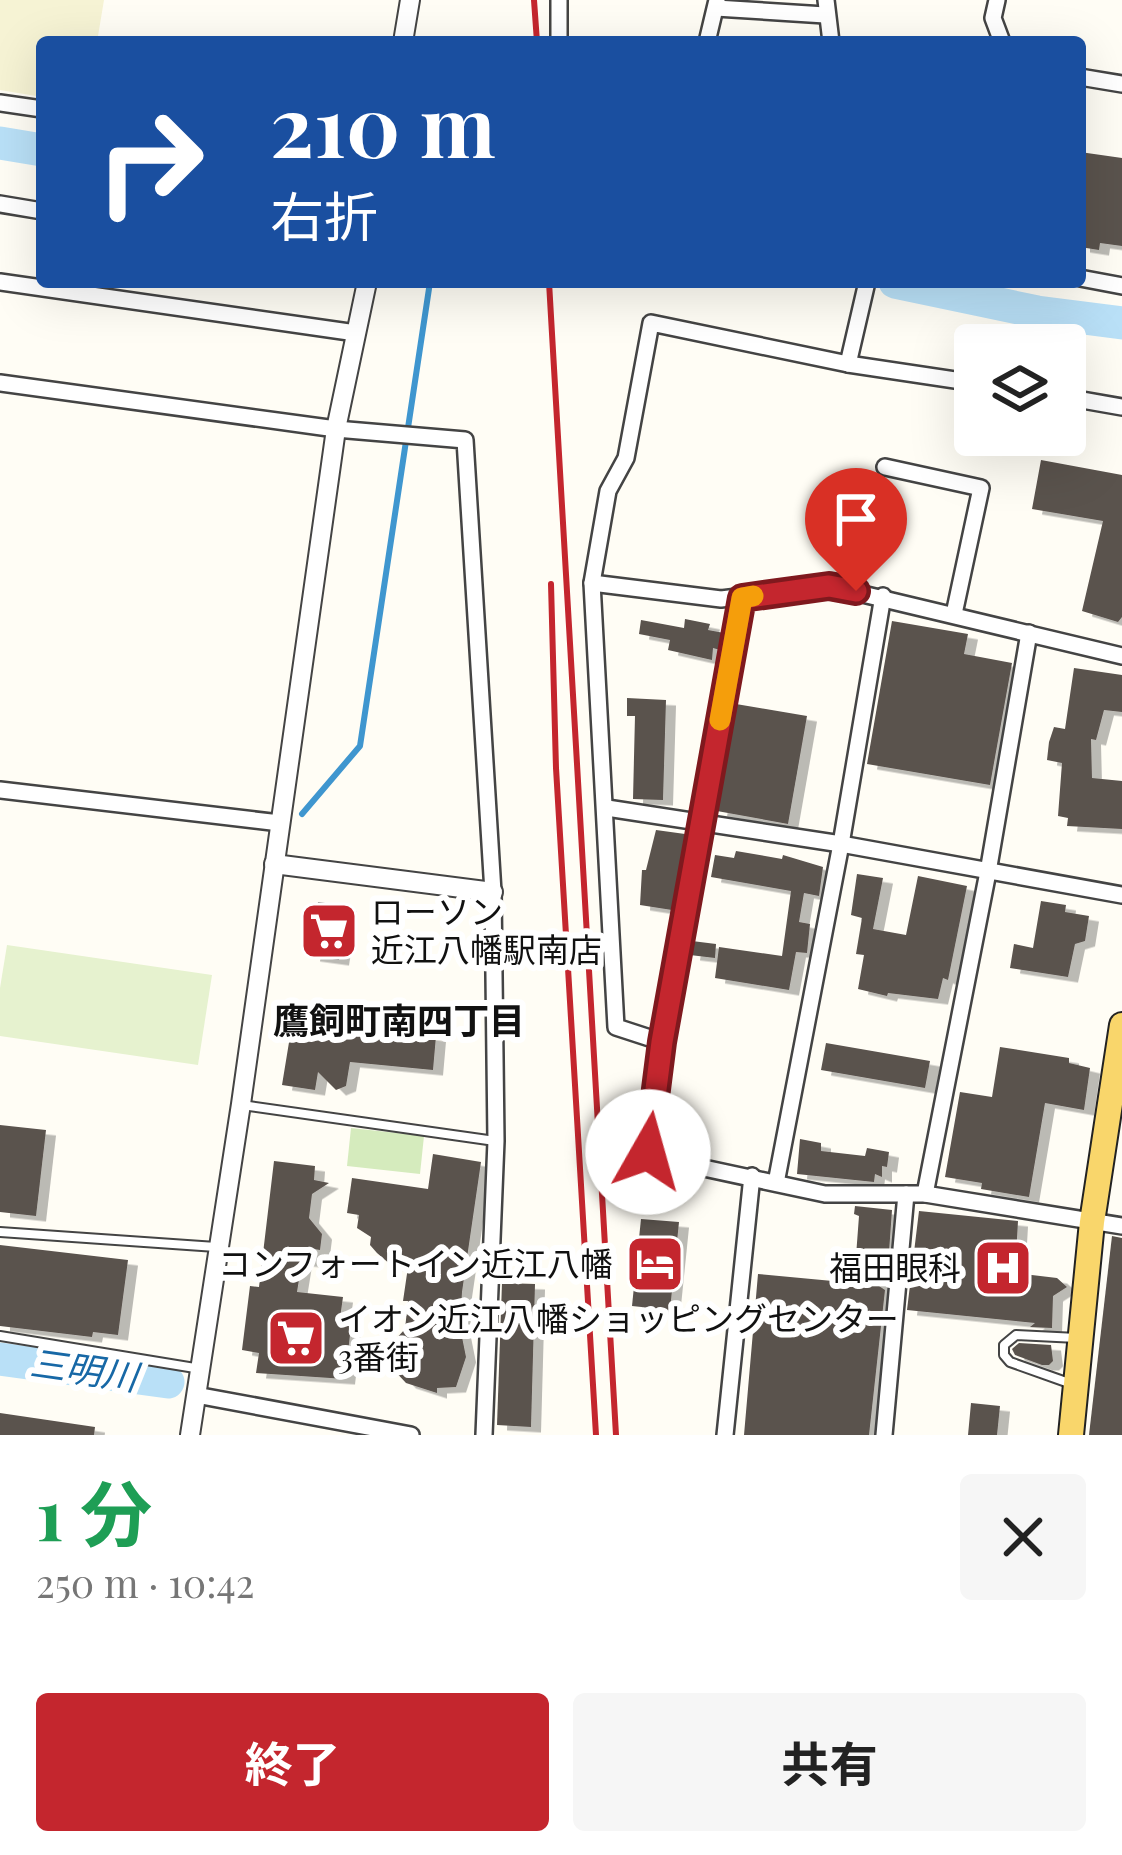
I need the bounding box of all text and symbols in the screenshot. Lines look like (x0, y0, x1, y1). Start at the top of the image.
text: 210 m (270, 67, 496, 179)
icon: right (72, 84, 228, 240)
text: 右折 (270, 179, 378, 251)
map controls (954, 324, 1086, 456)
button: layers (954, 324, 1086, 456)
pin (805, 468, 907, 591)
icon: arrive (823, 486, 889, 552)
place label: ローソン 近江八幡駅南店 (371, 888, 602, 970)
supermarket icon: ローソン 近江八幡駅南店 (298, 900, 360, 962)
district label: 鷹飼町南四丁目 (273, 995, 525, 1043)
position arrow (585, 1089, 711, 1215)
hotel icon: コンフォートイン近江八幡 (624, 1233, 686, 1295)
hospital icon: 福田眼科 (972, 1237, 1034, 1299)
place label: コンフォートイン近江八幡 (218, 1240, 613, 1284)
place label: 福田眼科 (829, 1244, 961, 1288)
place label: イオン近江八幡ショッピングセンター 3番街 (338, 1295, 899, 1377)
supermarket icon: イオン近江八幡ショッピングセンター 3番街 (265, 1307, 327, 1369)
water label: 三明川 (27, 1337, 145, 1400)
text: 1 分 (36, 1463, 152, 1559)
button: close (960, 1474, 1086, 1600)
text: 250 m · 10:42 (36, 1556, 254, 1608)
button: 終了 (36, 1693, 549, 1831)
button: 共有 (573, 1693, 1086, 1831)

